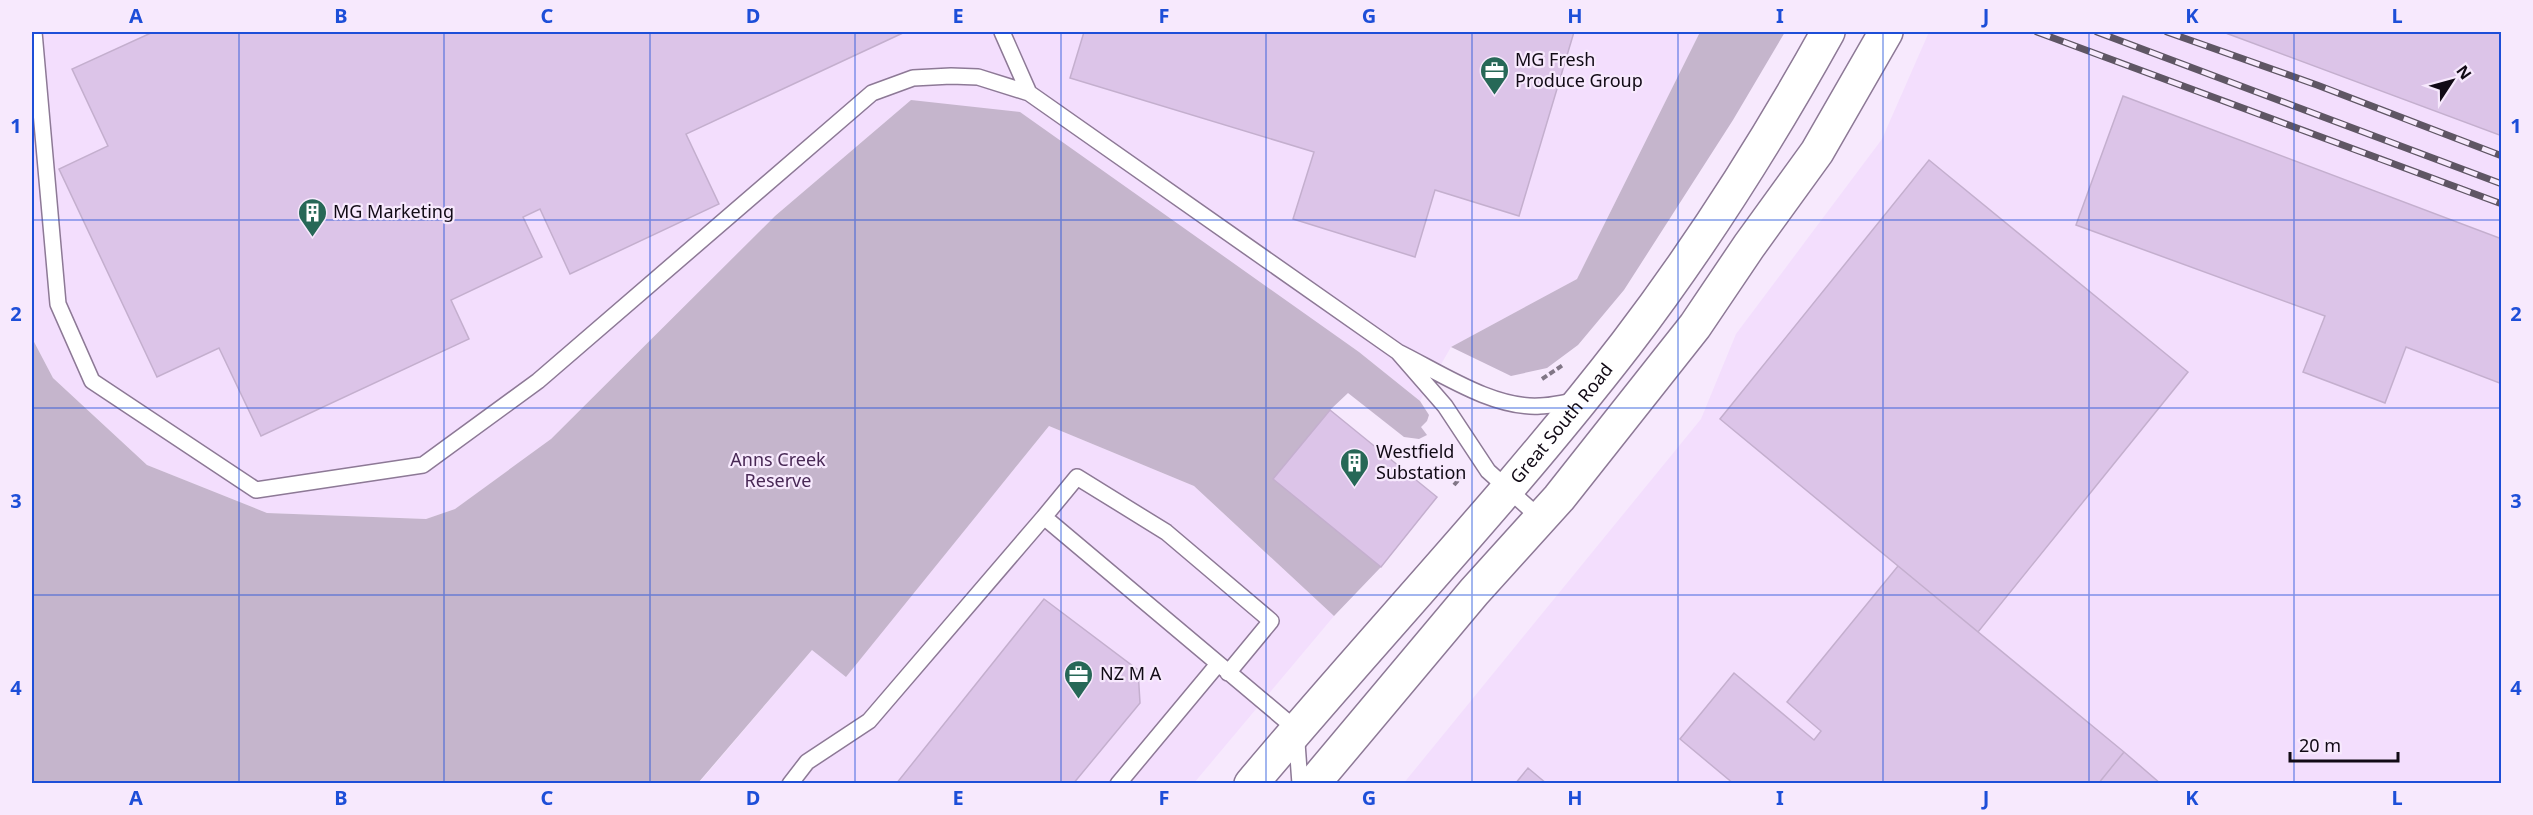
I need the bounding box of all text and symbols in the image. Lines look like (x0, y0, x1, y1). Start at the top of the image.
text: A (129, 2, 143, 29)
text: B (334, 2, 348, 29)
text: C (541, 2, 554, 29)
text: D (746, 2, 760, 29)
text: E (952, 2, 964, 29)
text: F (1159, 2, 1169, 29)
text: G (1362, 2, 1376, 29)
text: H (1567, 2, 1583, 29)
text: I (1776, 2, 1784, 29)
text: J (1981, 2, 1989, 29)
text: K (2185, 2, 2199, 29)
text: L (2391, 2, 2403, 29)
place label: MG Fresh Produce Group (1515, 47, 1643, 92)
north arrow (2422, 51, 2482, 111)
office icon: MG Fresh Produce Group (1478, 54, 1510, 96)
text: N (2451, 60, 2477, 84)
text: 1 (10, 112, 22, 139)
text: 1 (2510, 112, 2522, 139)
building icon: MG Marketing (296, 196, 328, 238)
place label: MG Marketing (333, 199, 454, 223)
text: 2 (10, 300, 22, 327)
text: 2 (2510, 300, 2522, 327)
street label: Great South Road (1504, 358, 1618, 488)
place label: Westfield Substation (1376, 439, 1466, 484)
building icon: Westfield Substation (1339, 446, 1371, 488)
park label: Anns Creek Reserve (730, 447, 826, 492)
text: 3 (10, 487, 22, 514)
text: 3 (2510, 487, 2522, 514)
office icon: NZ M A (1063, 658, 1095, 700)
place label: NZ M A (1100, 661, 1162, 685)
text: 4 (10, 674, 22, 701)
text: 4 (2510, 674, 2522, 701)
scale bar (2290, 725, 2398, 763)
text: 20 m (2299, 733, 2341, 757)
text: A (129, 784, 143, 811)
text: B (334, 784, 348, 811)
text: C (541, 784, 554, 811)
text: D (746, 784, 760, 811)
text: E (952, 784, 964, 811)
text: F (1159, 784, 1169, 811)
text: G (1362, 784, 1376, 811)
text: H (1567, 784, 1583, 811)
text: I (1776, 784, 1784, 811)
text: J (1981, 784, 1989, 811)
text: K (2185, 784, 2199, 811)
text: L (2391, 784, 2403, 811)

